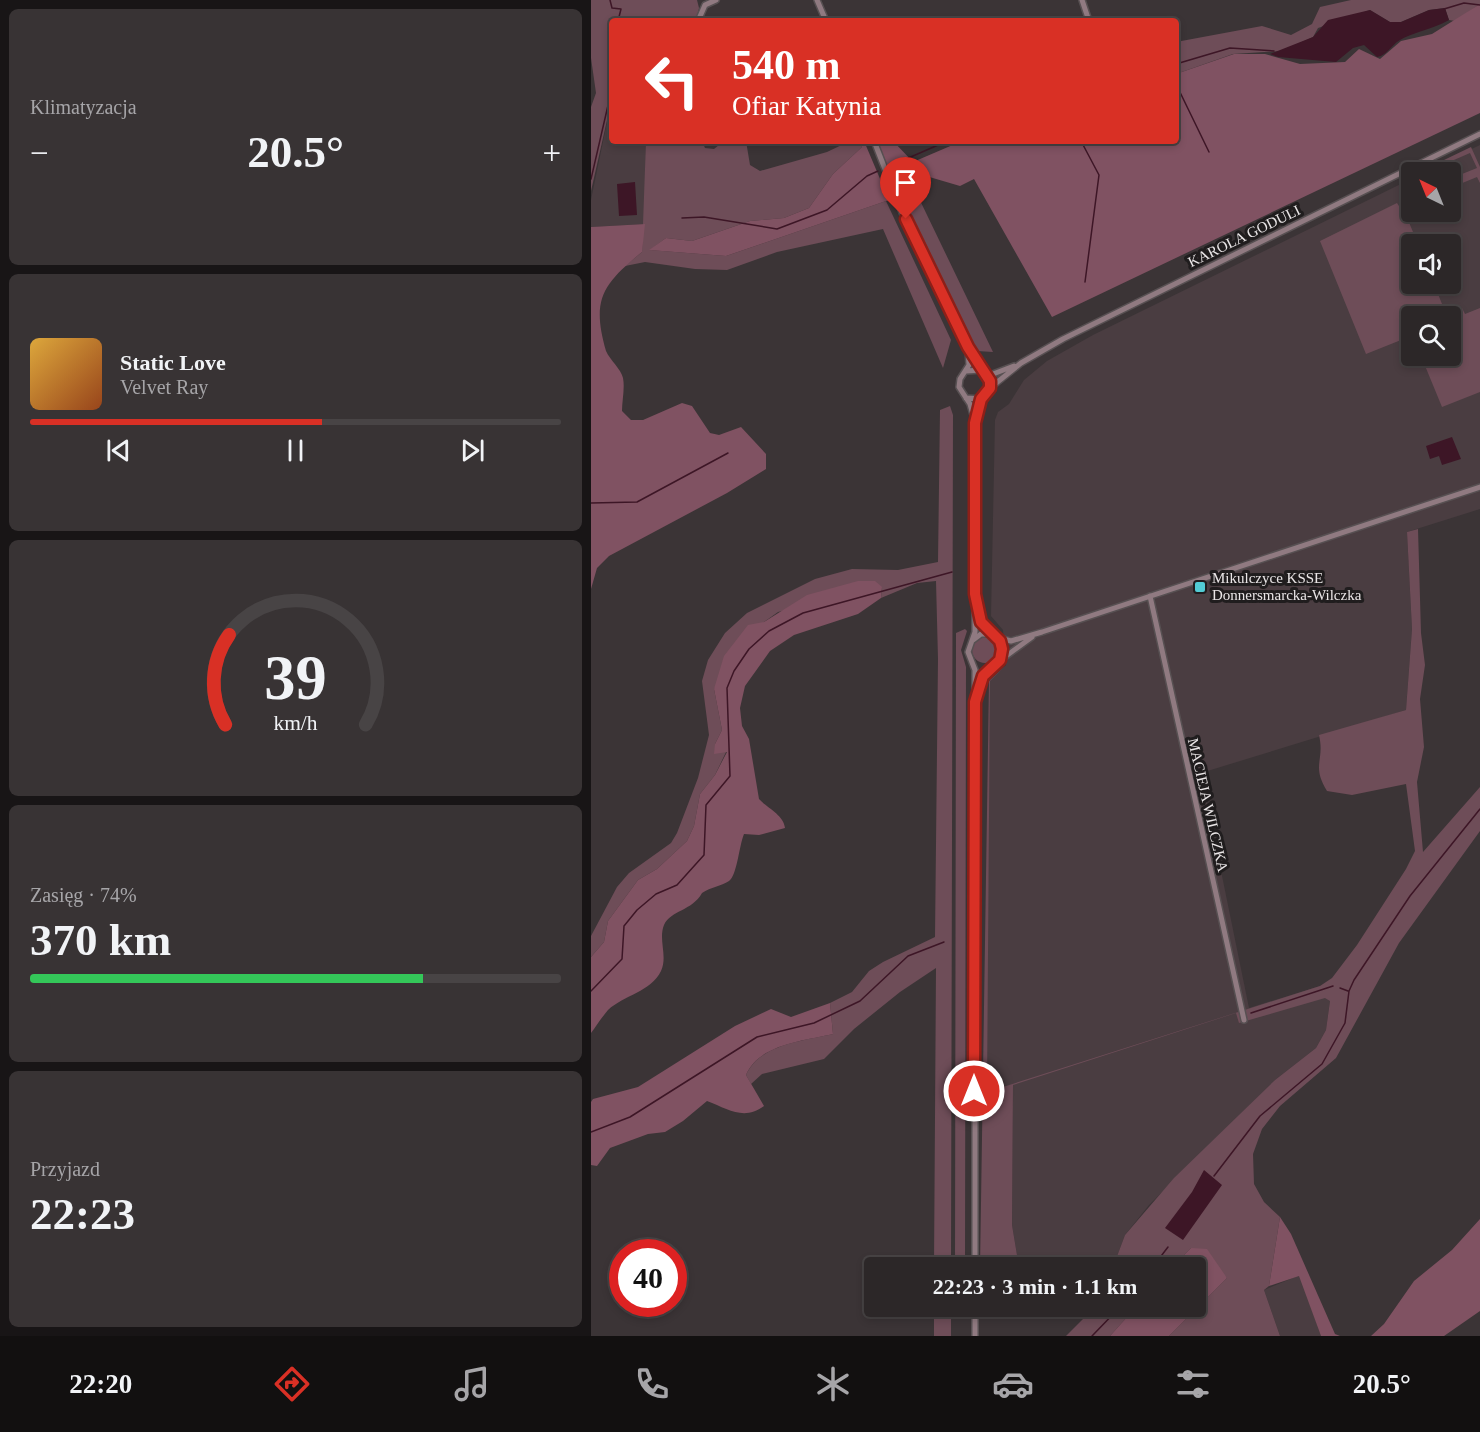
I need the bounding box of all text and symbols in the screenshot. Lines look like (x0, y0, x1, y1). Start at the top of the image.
icon: left (633, 42, 711, 120)
text: 540 m (732, 42, 841, 88)
text: Ofiar Katynia (732, 91, 881, 121)
text: Klimatyzacja (30, 96, 137, 118)
text: 20.5° (247, 127, 344, 177)
text: − (30, 135, 49, 171)
text: + (542, 135, 561, 171)
pin (880, 157, 931, 219)
north arrow (1401, 162, 1461, 222)
map controls (1401, 162, 1461, 366)
icon: arrive (889, 166, 922, 199)
street label: KAROLA GODULI (1185, 202, 1303, 270)
button: sound (1401, 234, 1461, 294)
button: search (1401, 306, 1461, 366)
text: Static Love (120, 350, 226, 375)
text: Velvet Ray (120, 376, 208, 398)
icon: previous (102, 434, 135, 467)
icon: pause (279, 434, 312, 467)
icon: next (456, 434, 489, 467)
place label: Mikulczyce KSSE Donnersmarcka-Wilczka (1212, 570, 1362, 603)
marker: Mikulczyce KSSE Donnersmarcka-Wilczka (1193, 580, 1207, 594)
text: 39 (264, 643, 327, 712)
text: km/h (273, 711, 318, 735)
street label: MACIEJA WILCZKA (1185, 737, 1231, 874)
text: Zasięg · 74% (30, 884, 137, 906)
text: 370 km (30, 915, 171, 965)
position arrow (942, 1059, 1006, 1123)
text: Przyjazd (30, 1158, 100, 1180)
text: 22:23 (30, 1189, 135, 1239)
speed limit sign: 40 (609, 1239, 687, 1317)
text: 22:23 · 3 min · 1.1 km (933, 1274, 1137, 1299)
icon: directions (271, 1363, 313, 1405)
icon: music (451, 1363, 493, 1405)
icon: phone (631, 1363, 673, 1405)
icon: climate (812, 1363, 854, 1405)
icon: car (992, 1363, 1034, 1405)
icon: filters (1172, 1363, 1214, 1405)
text: 22:20 (69, 1369, 132, 1399)
text: 20.5° (1353, 1369, 1411, 1399)

